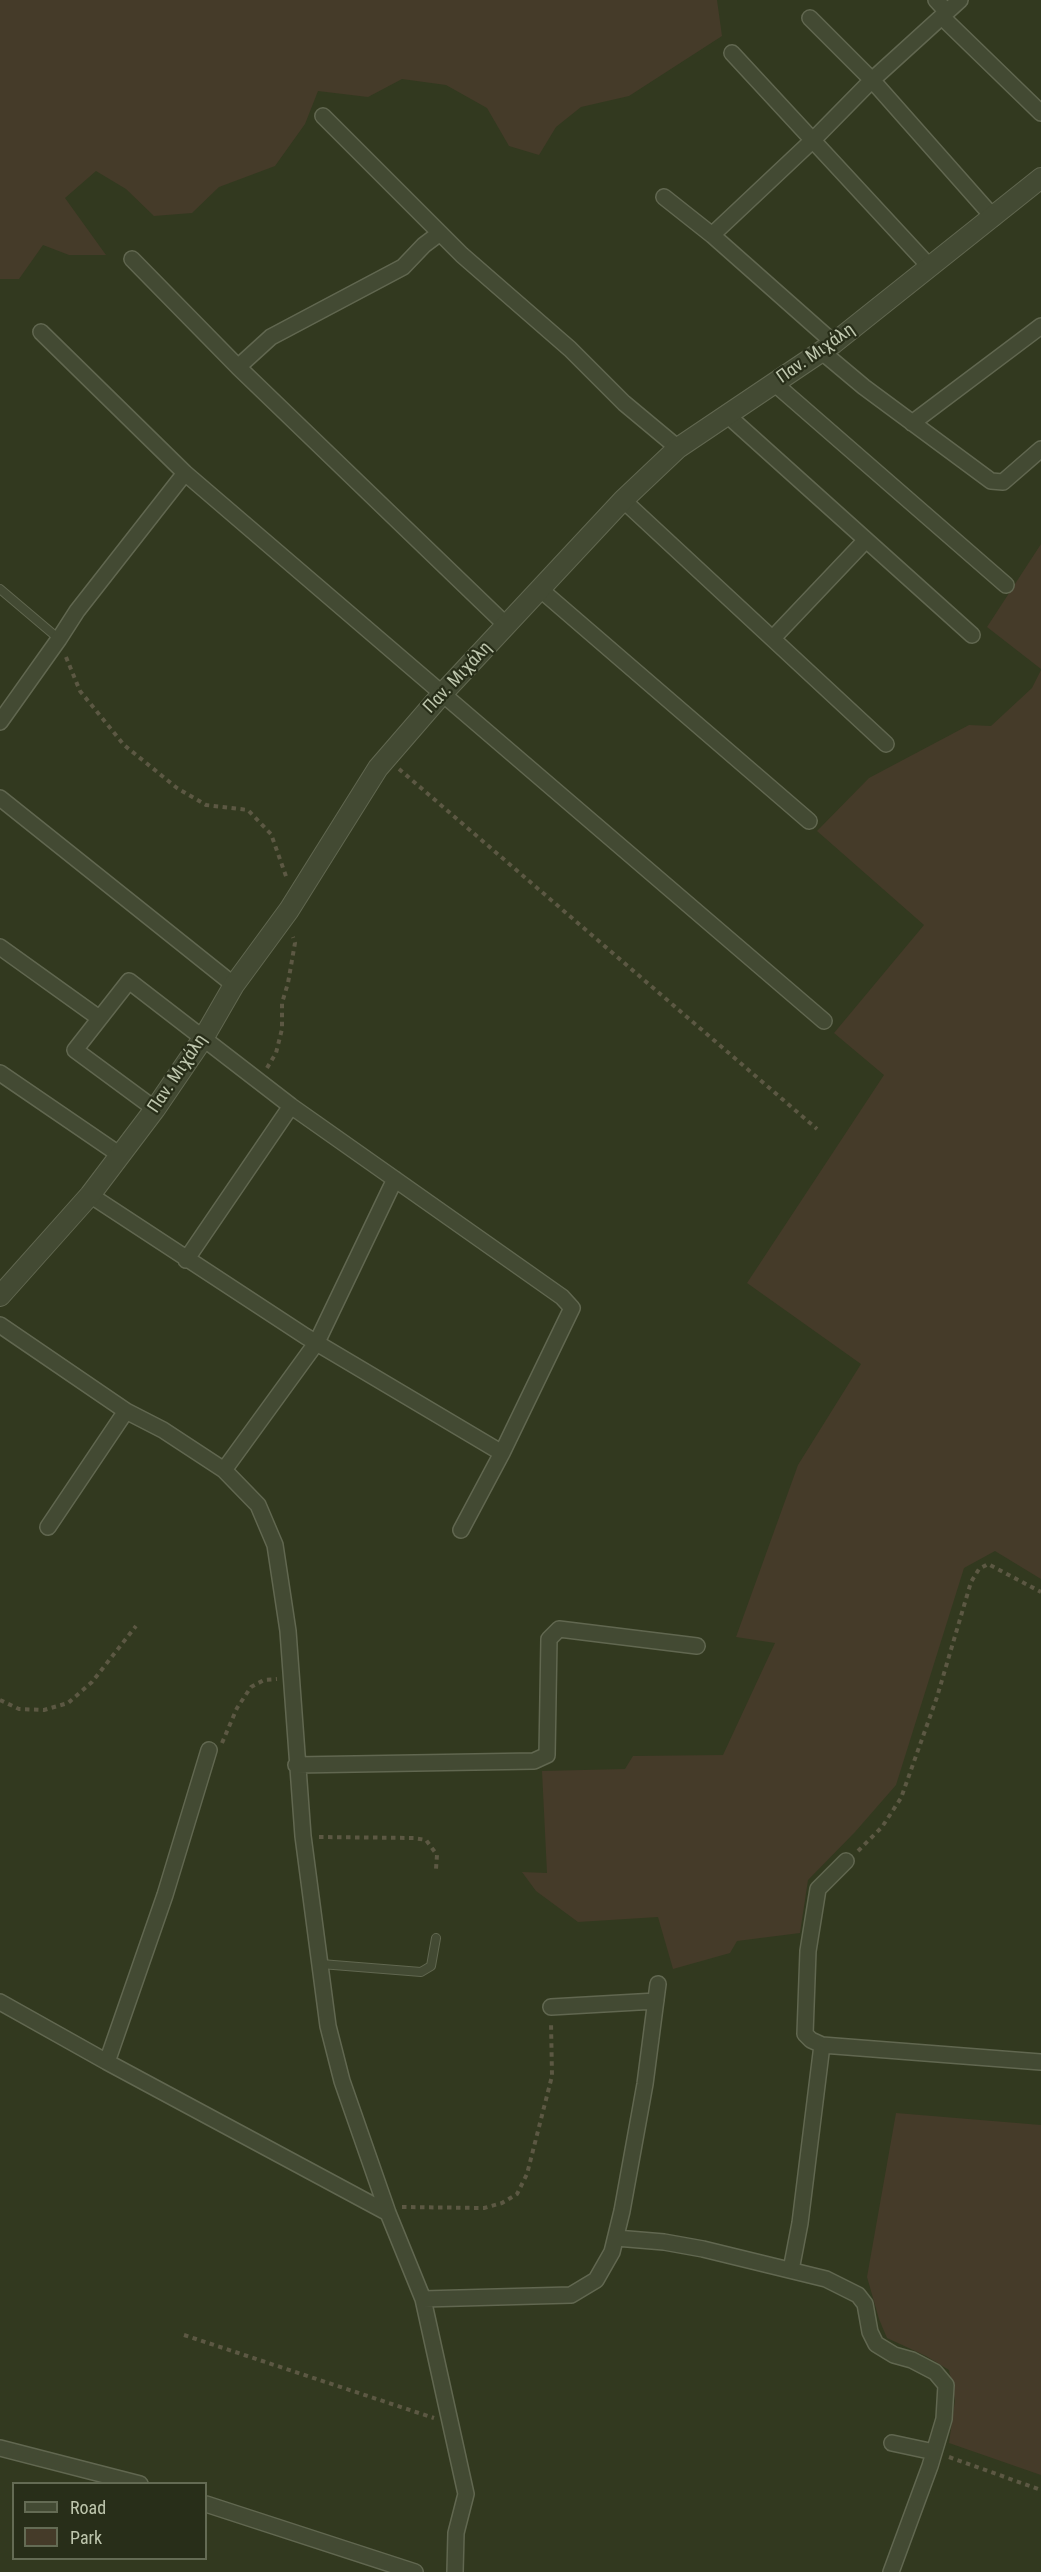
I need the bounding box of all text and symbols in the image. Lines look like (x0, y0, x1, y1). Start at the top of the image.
street label: Παν. Μιχάλη (773, 319, 859, 389)
street label: Παν. Μιχάλη (419, 638, 497, 718)
street label: Παν. Μιχάλη (144, 1031, 212, 1117)
legend (12, 2482, 207, 2560)
text: Road (70, 2497, 106, 2518)
text: Park (70, 2527, 102, 2548)

